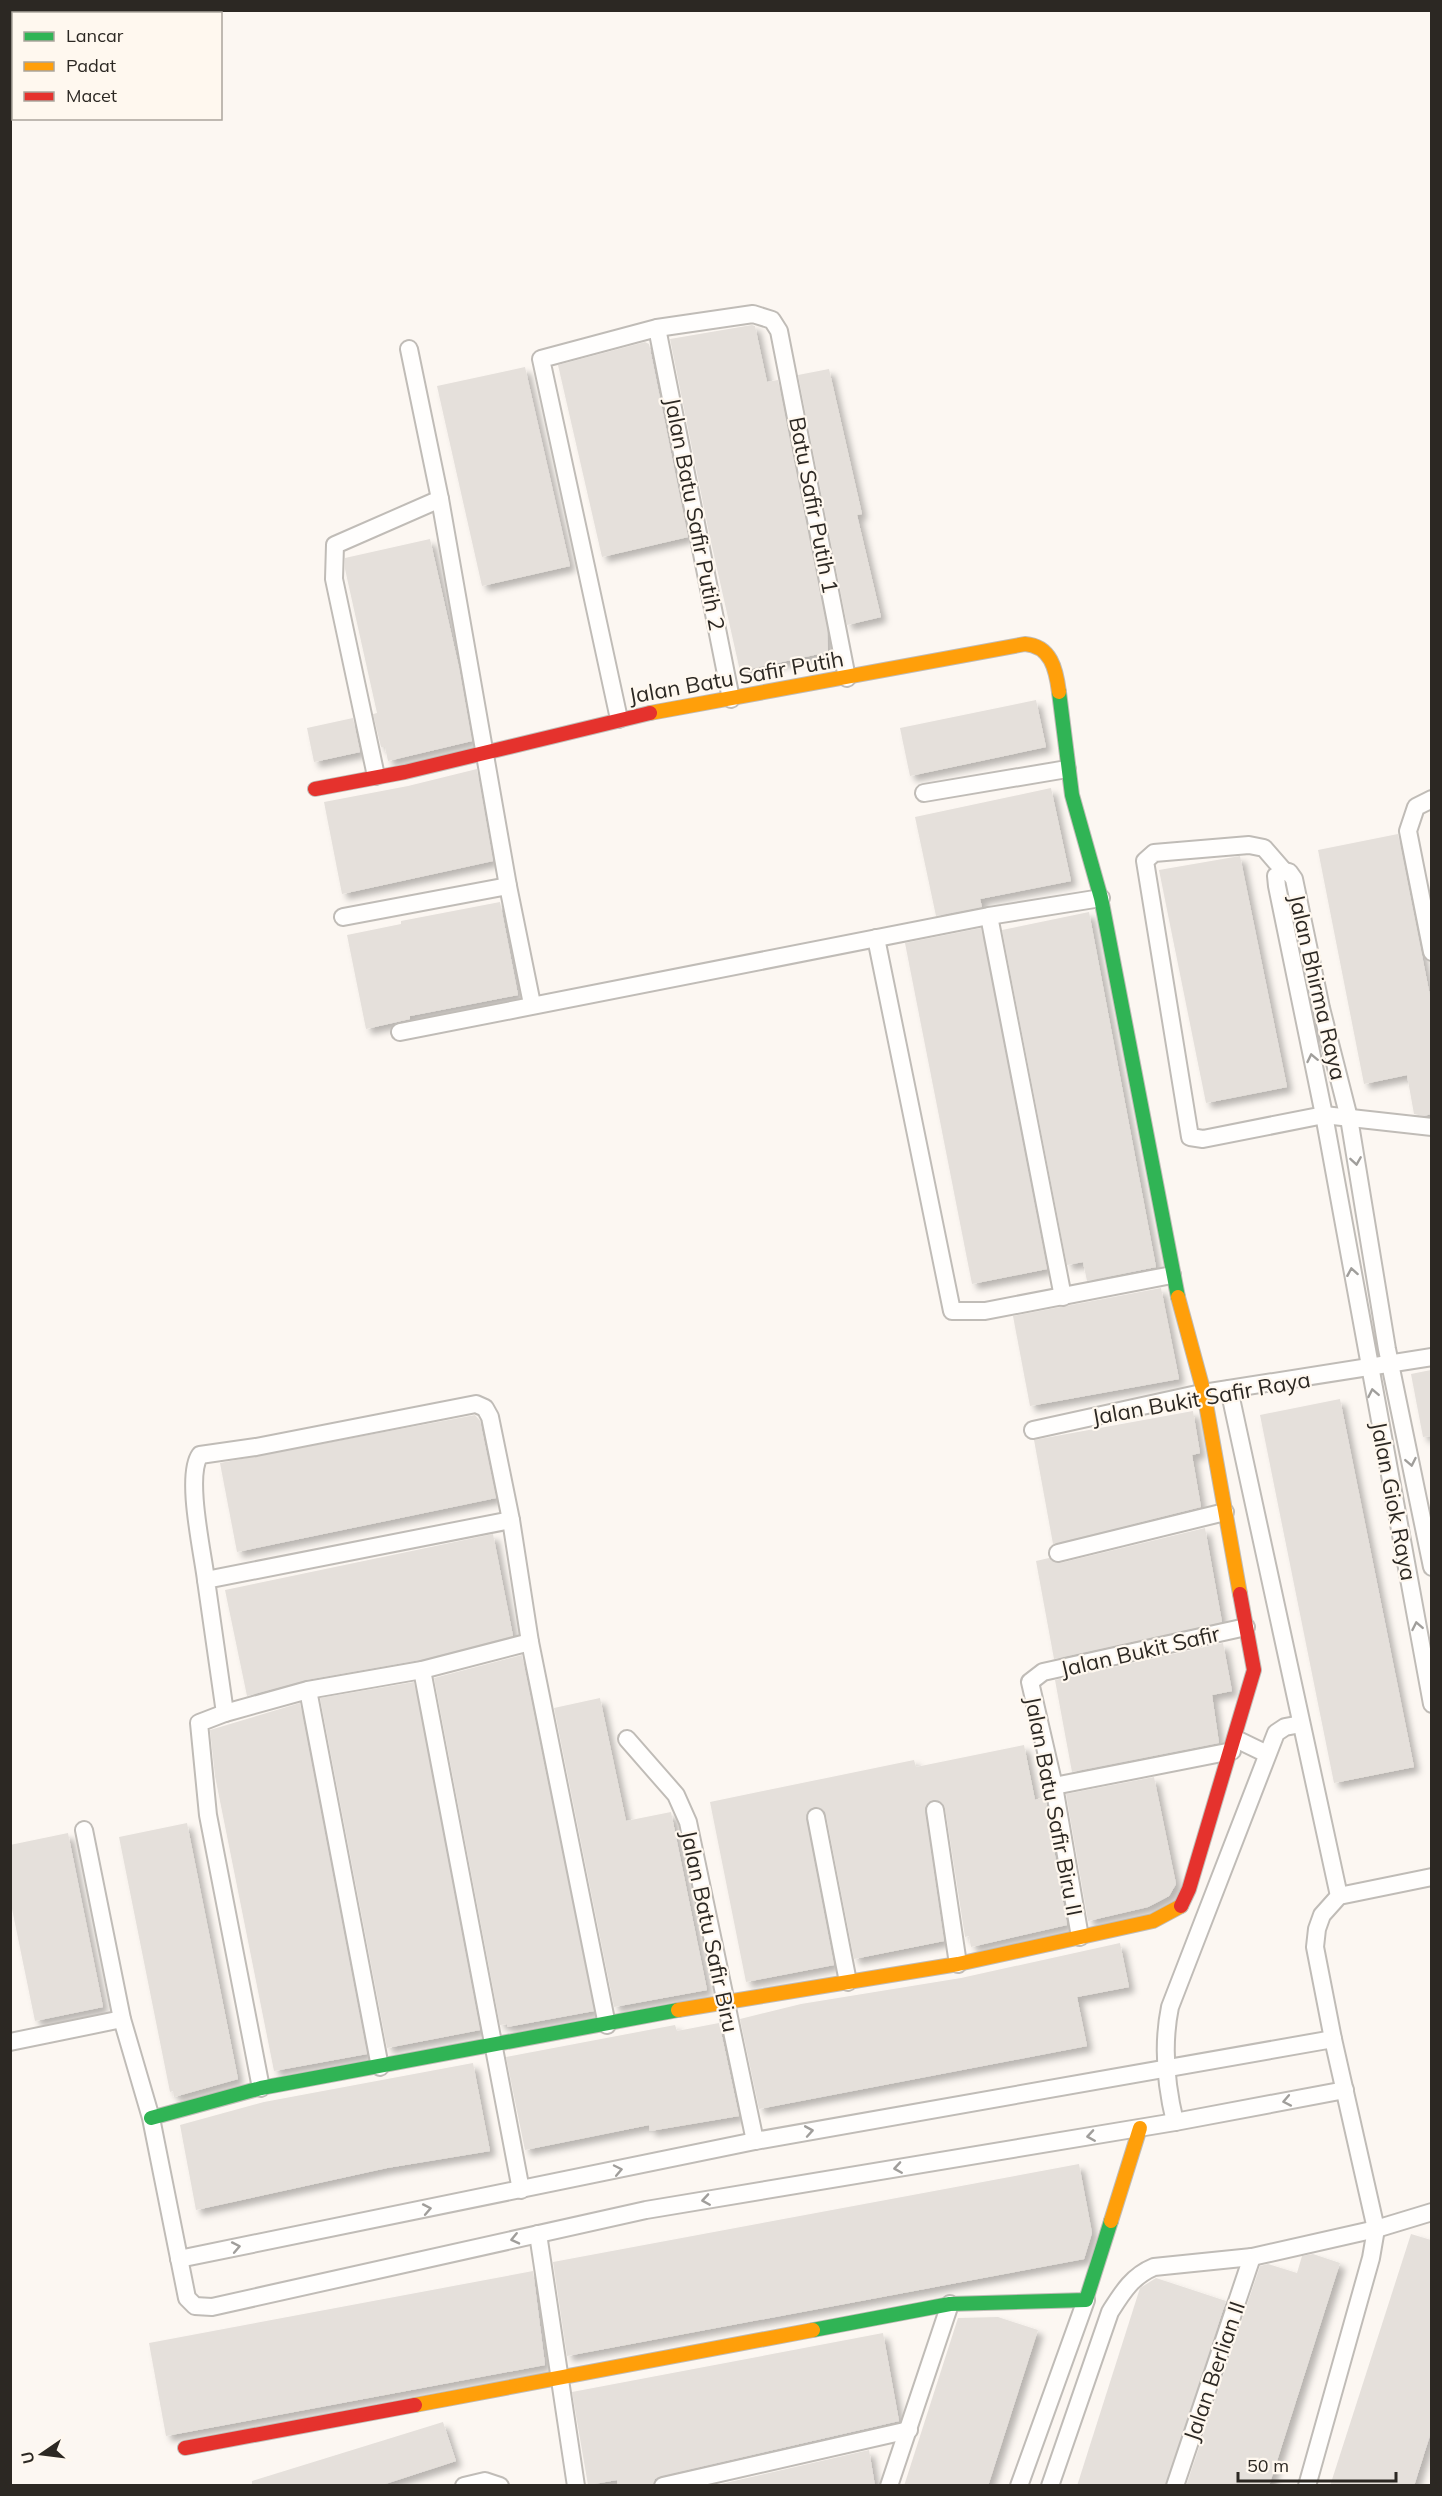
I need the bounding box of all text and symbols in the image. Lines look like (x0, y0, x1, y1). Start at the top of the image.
legend (12, 12, 222, 120)
text: Lancar (66, 24, 124, 47)
text: Padat (66, 54, 116, 77)
text: Macet (66, 84, 117, 107)
street label: Jalan Batu Safir Putih 2 (659, 395, 731, 633)
street label: Batu Safir Putih 1 (783, 414, 845, 596)
street label: Jalan Batu Safir Putih (626, 644, 846, 710)
street label: Jalan Bhirma Raya (1283, 891, 1353, 1083)
one-way arrow (1306, 1053, 1319, 1063)
one-way arrow (1349, 1156, 1362, 1166)
one-way arrow (1346, 1267, 1359, 1277)
street label: Jalan Bukit Safir Raya (1090, 1365, 1312, 1431)
one-way arrow (1367, 1388, 1380, 1398)
street label: Jalan Giok Raya (1365, 1419, 1423, 1583)
one-way arrow (1404, 1457, 1417, 1467)
street label: Jalan Bukit Safir (1058, 1619, 1222, 1683)
one-way arrow (1411, 1621, 1424, 1631)
street label: Jalan Batu Safir Biru II (1019, 1694, 1089, 1918)
street label: Jalan Batu Safir Biru (675, 1827, 745, 2035)
one-way arrow (1283, 2094, 1293, 2107)
one-way arrow (805, 2126, 814, 2138)
one-way arrow (1086, 2130, 1095, 2142)
one-way arrow (894, 2161, 904, 2174)
one-way arrow (613, 2164, 623, 2177)
one-way arrow (701, 2193, 711, 2206)
one-way arrow (422, 2203, 432, 2216)
one-way arrow (510, 2232, 520, 2245)
one-way arrow (231, 2241, 241, 2254)
street label: Jalan Berlian II (1177, 2297, 1251, 2445)
north arrow (12, 2424, 72, 2484)
scale bar (1238, 2445, 1396, 2483)
text: U (16, 2449, 39, 2466)
text: 50 m (1247, 2454, 1289, 2477)

